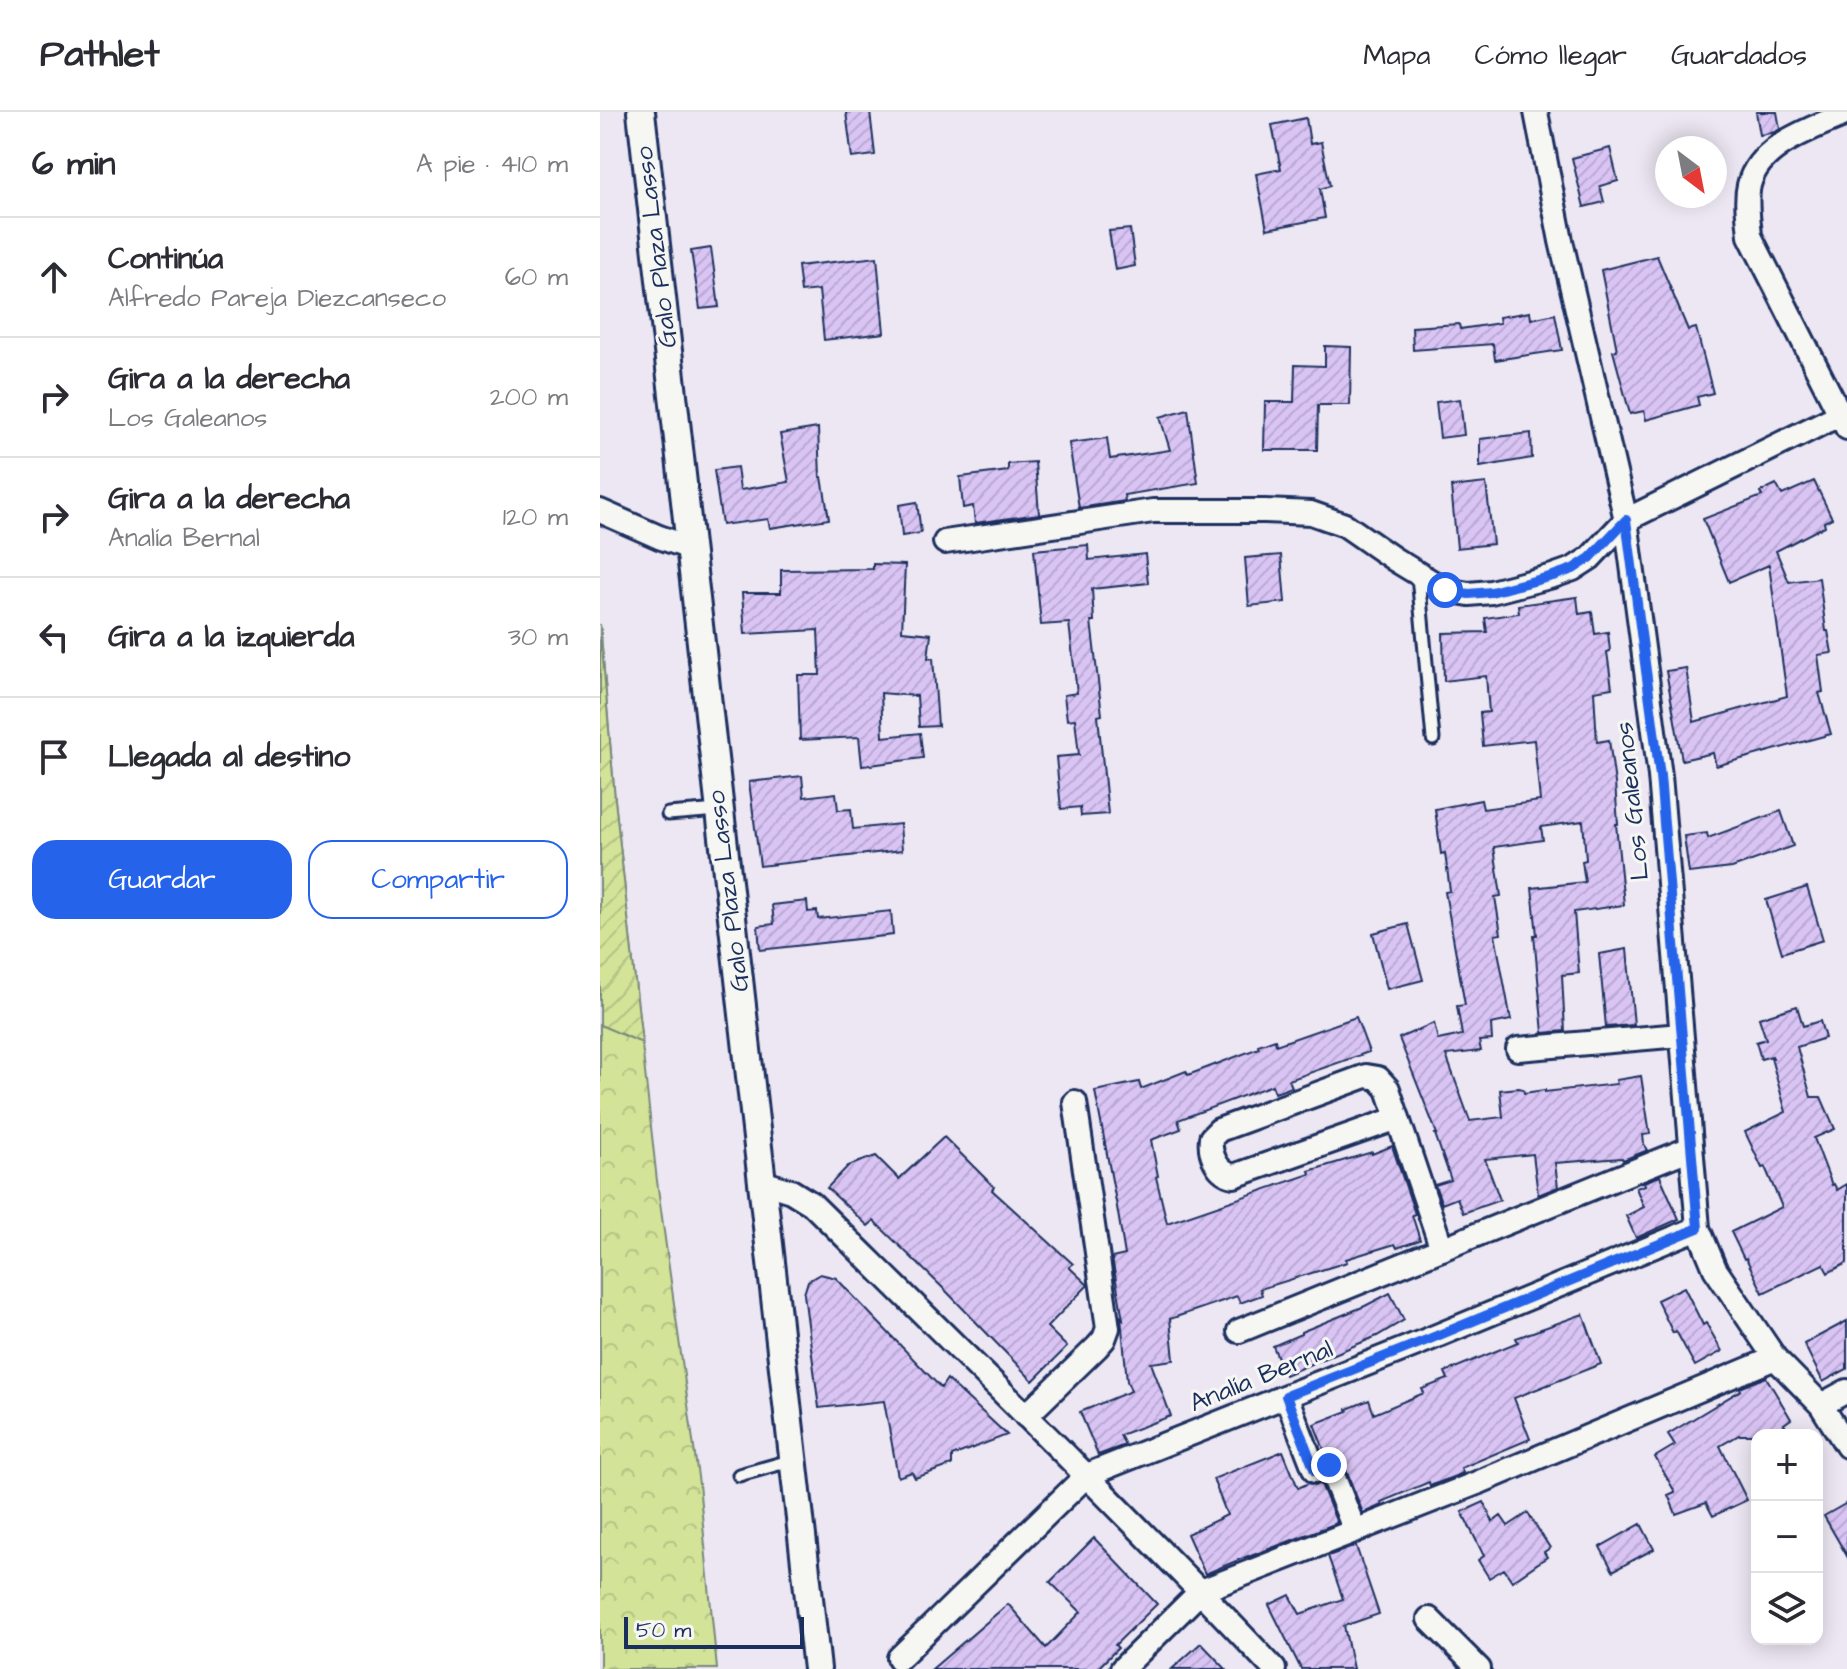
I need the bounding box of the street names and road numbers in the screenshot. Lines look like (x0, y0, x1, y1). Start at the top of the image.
street label: Galo Plaza Lasso (626, 144, 686, 350)
street label: Los Galeanos (1606, 720, 1658, 882)
street label: Galo Plaza Lasso (698, 788, 758, 994)
street label: Analía Bernal (1184, 1331, 1338, 1421)

